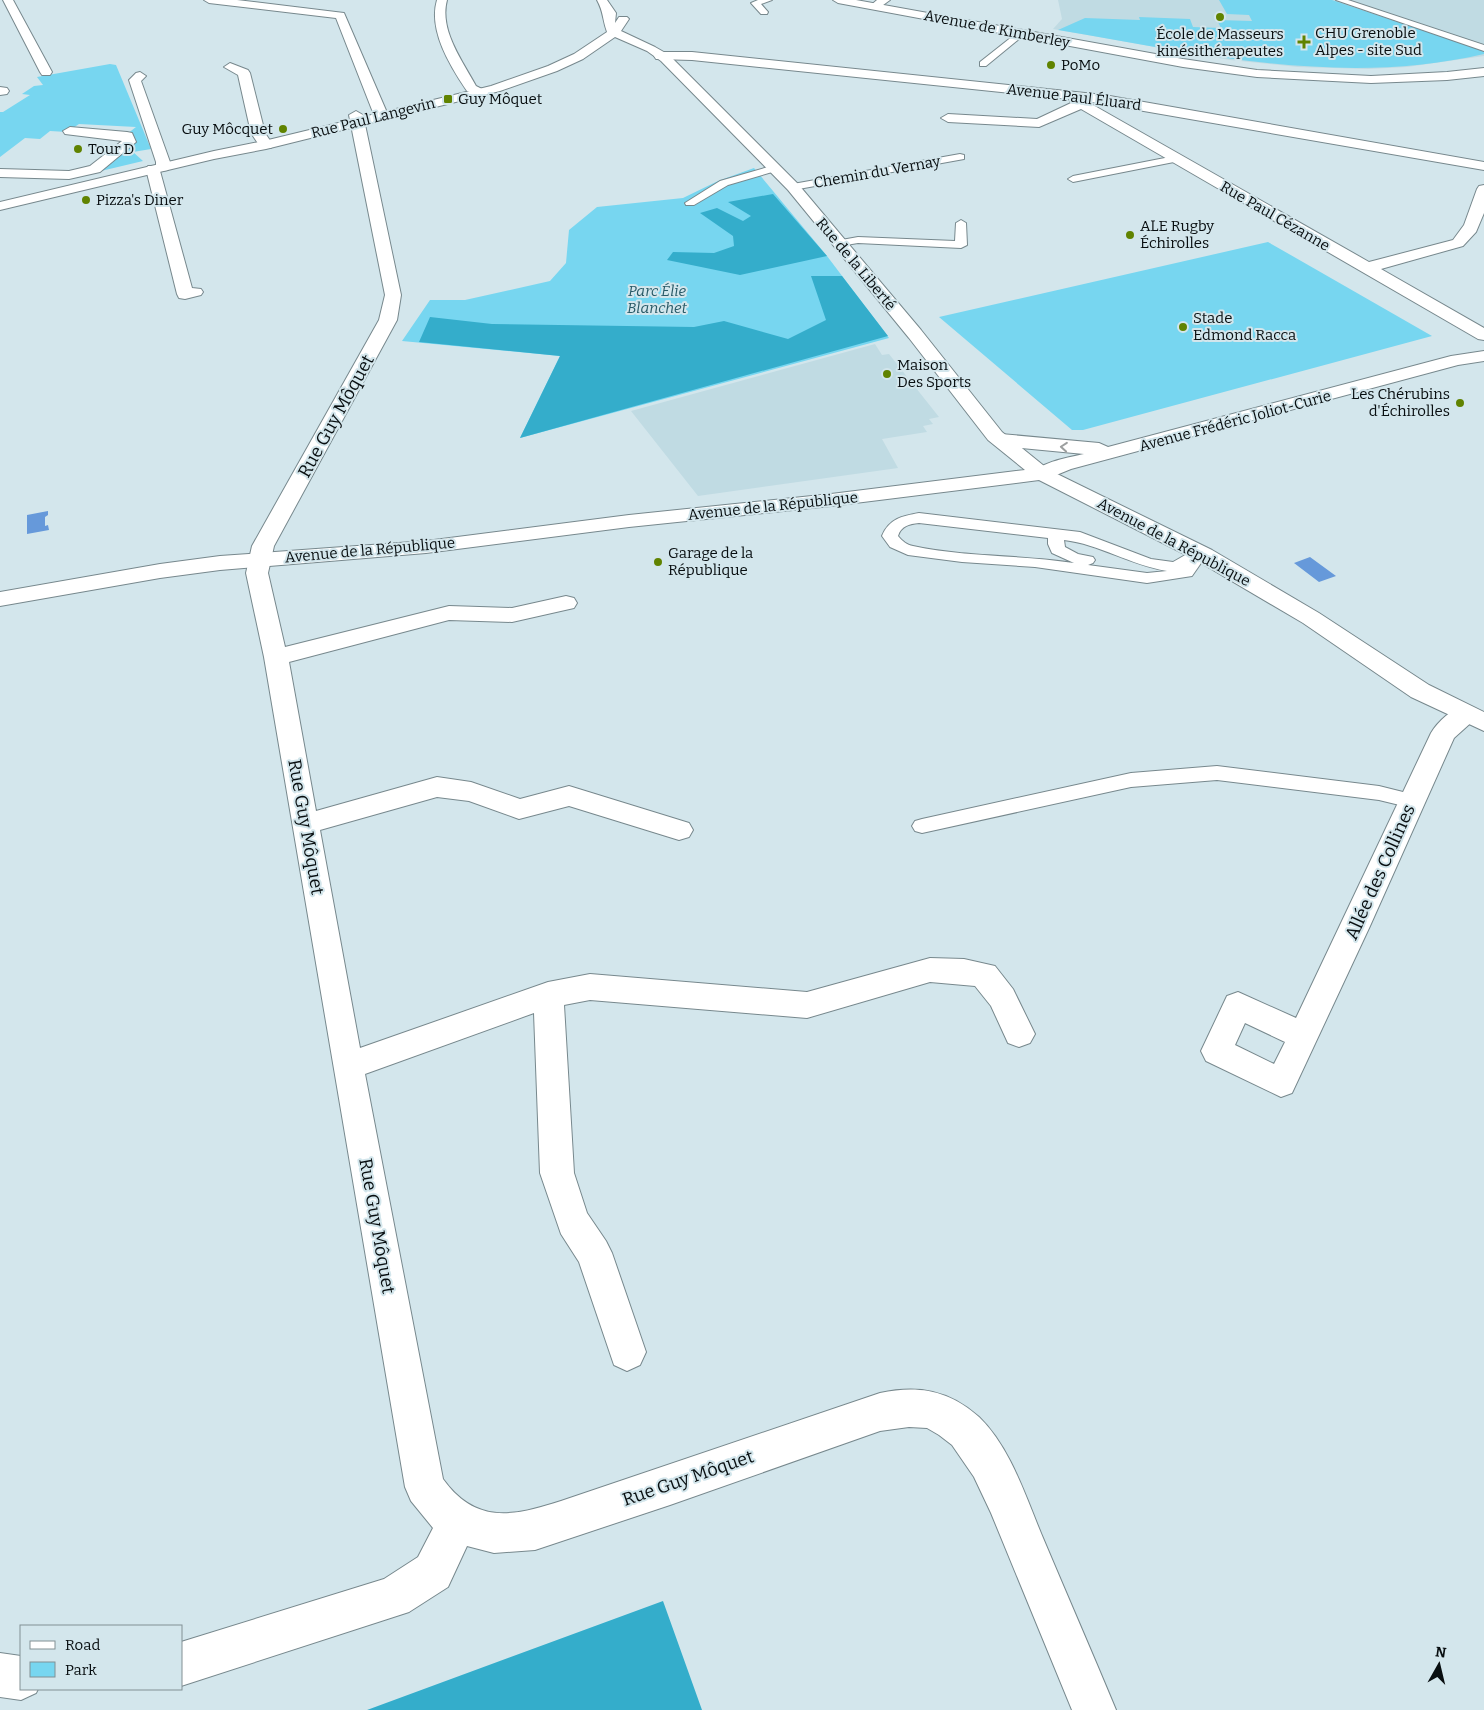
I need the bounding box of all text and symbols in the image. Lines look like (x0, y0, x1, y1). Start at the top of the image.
street label: Avenue de Kimberley (922, 6, 1072, 52)
marker: École de Masseurs kinésithérapeutes (1214, 11, 1226, 23)
place label: CHU Grenoble Alpes - site Sud (1315, 24, 1422, 59)
place label: École de Masseurs kinésithérapeutes (1156, 25, 1284, 60)
marker: CHU Grenoble Alpes - site Sud (1297, 35, 1311, 49)
place label: PoMo (1061, 56, 1100, 74)
marker: PoMo (1045, 59, 1057, 71)
street label: Avenue Paul Éluard (1006, 80, 1142, 114)
place label: Guy Môquet (458, 90, 543, 108)
marker: Guy Môquet (442, 93, 454, 105)
street label: Rue Paul Langevin (309, 94, 437, 142)
place label: Guy Môcquet (181, 120, 274, 138)
marker: Guy Môcquet (277, 123, 289, 135)
place label: Tour D (88, 140, 134, 158)
marker: Tour D (72, 143, 84, 155)
street label: Chemin du Vernay (812, 152, 942, 192)
street label: Rue Paul Cézanne (1217, 177, 1333, 255)
place label: Pizza's Diner (96, 191, 184, 209)
marker: Pizza's Diner (80, 194, 92, 206)
street label: Rue de la Liberté (812, 214, 900, 314)
place label: ALE Rugby Échirolles (1140, 217, 1214, 252)
marker: ALE Rugby Échirolles (1124, 229, 1136, 241)
park label: Parc Élie Blanchet (627, 282, 688, 317)
place label: Stade Edmond Racca (1193, 309, 1296, 344)
marker: Stade Edmond Racca (1177, 321, 1189, 333)
street label: Rue Guy Môquet (293, 350, 379, 481)
place label: Maison Des Sports (897, 356, 971, 391)
marker: Maison Des Sports (881, 368, 893, 380)
place label: Les Chérubins d'Échirolles (1351, 385, 1450, 420)
street label: Avenue Frédéric Joliot-Curie (1137, 387, 1333, 455)
marker: Les Chérubins d'Échirolles (1454, 397, 1466, 409)
one-way arrow (1060, 441, 1068, 452)
street label: Avenue de la République (687, 488, 859, 524)
street label: Avenue de la République (1094, 494, 1254, 590)
street label: Avenue de la République (284, 534, 456, 566)
place label: Garage de la République (668, 544, 753, 579)
marker: Garage de la République (652, 556, 664, 568)
street label: Rue Guy Môquet (283, 758, 329, 897)
street label: Allée des Collines (1340, 801, 1420, 943)
street label: Rue Guy Môquet (354, 1157, 400, 1296)
street label: Rue Guy Môquet (620, 1445, 757, 1511)
legend (20, 1625, 182, 1690)
text: Road (65, 1636, 100, 1654)
north arrow (1414, 1640, 1464, 1690)
text: N (1434, 1643, 1447, 1662)
text: Park (65, 1661, 97, 1679)

